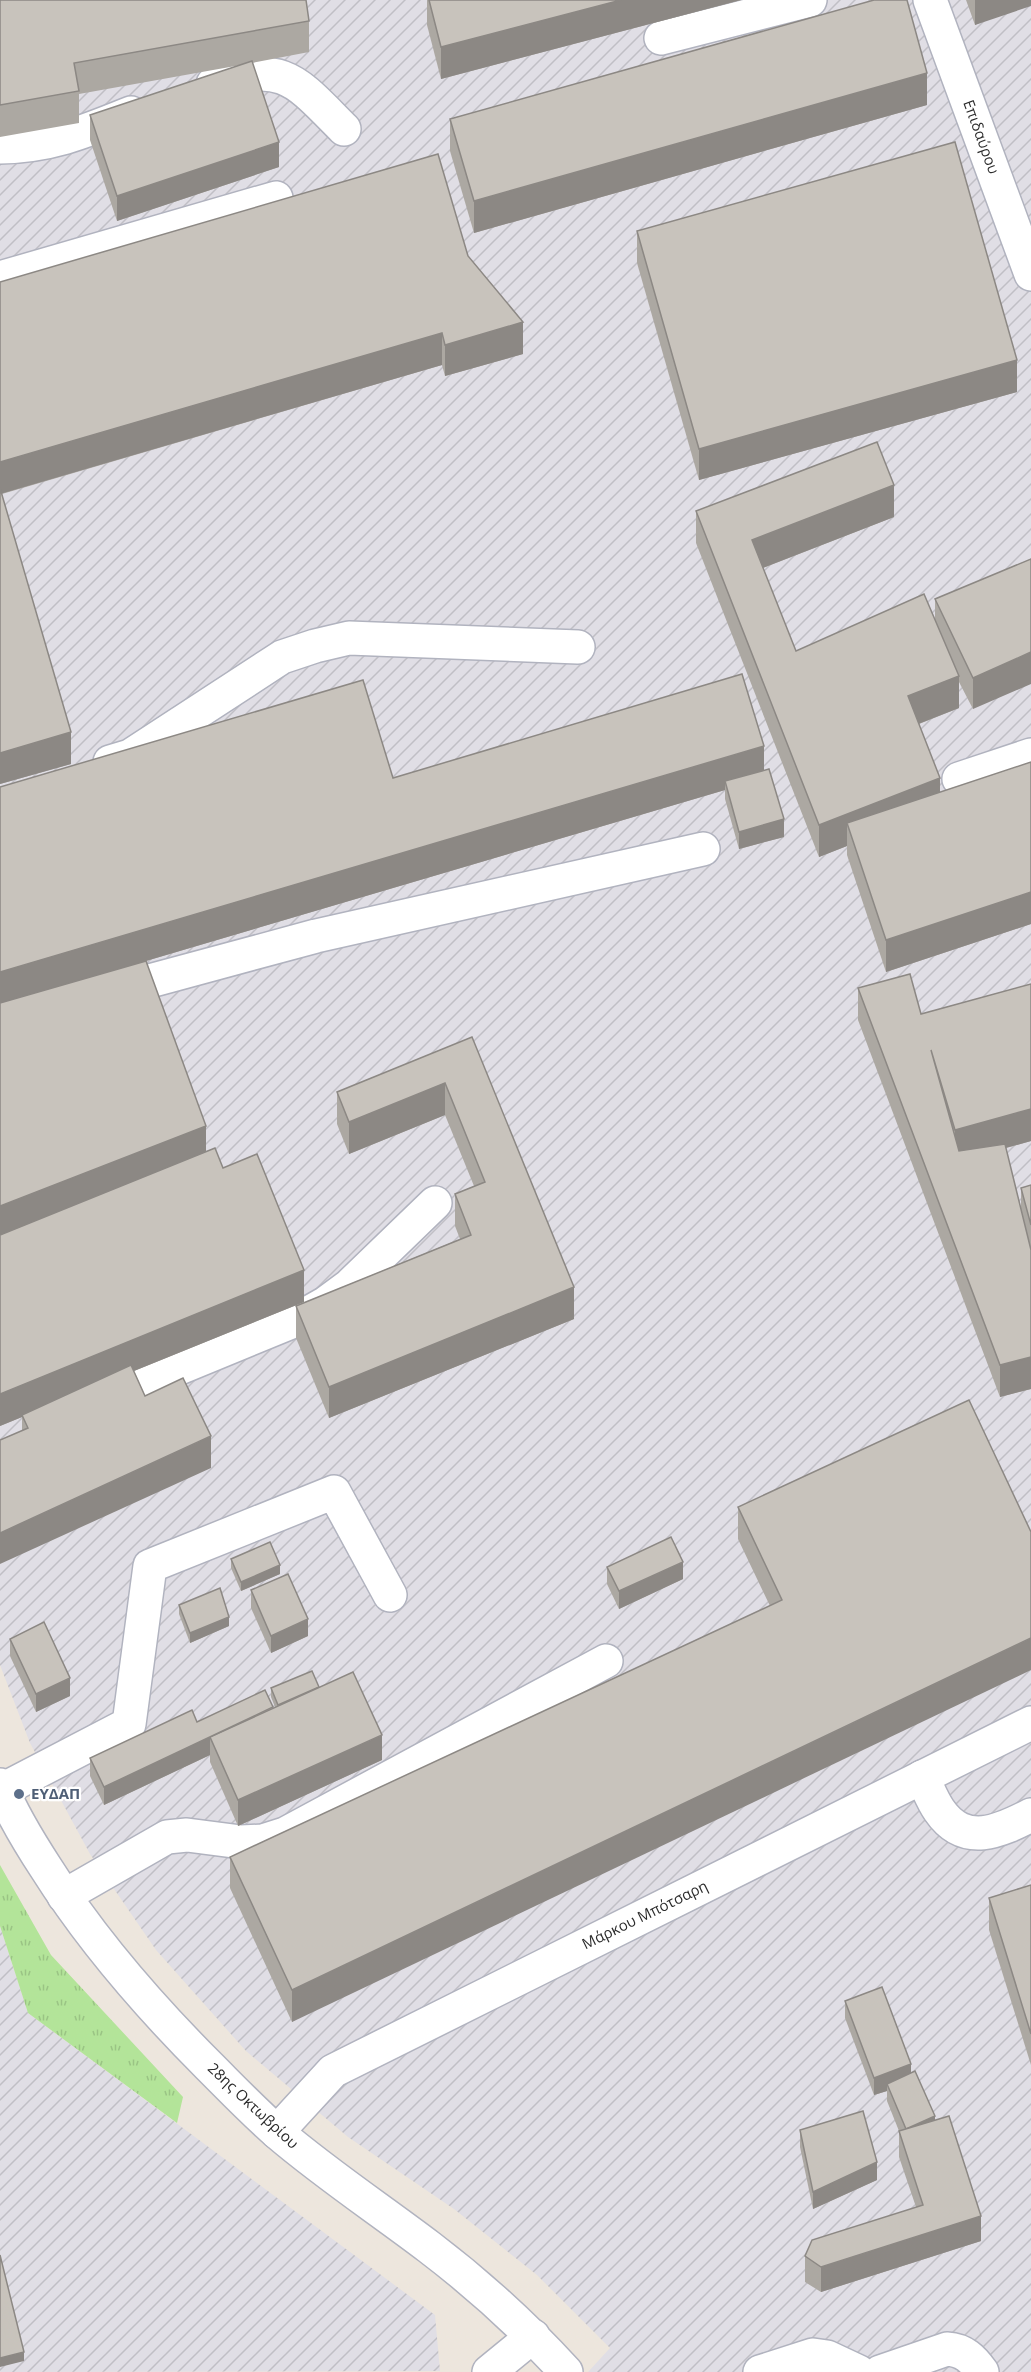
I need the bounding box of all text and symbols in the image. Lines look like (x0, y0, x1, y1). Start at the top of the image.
street label: Επιδαύρου (959, 97, 1005, 177)
place label: ΕΥΔΑΠ (31, 1783, 80, 1803)
marker: ΕΥΔΑΠ (12, 1787, 26, 1801)
street label: Μάρκου Μπότσαρη (578, 1875, 711, 1953)
street label: 28ης Οκτωβρίου (204, 2058, 303, 2153)

